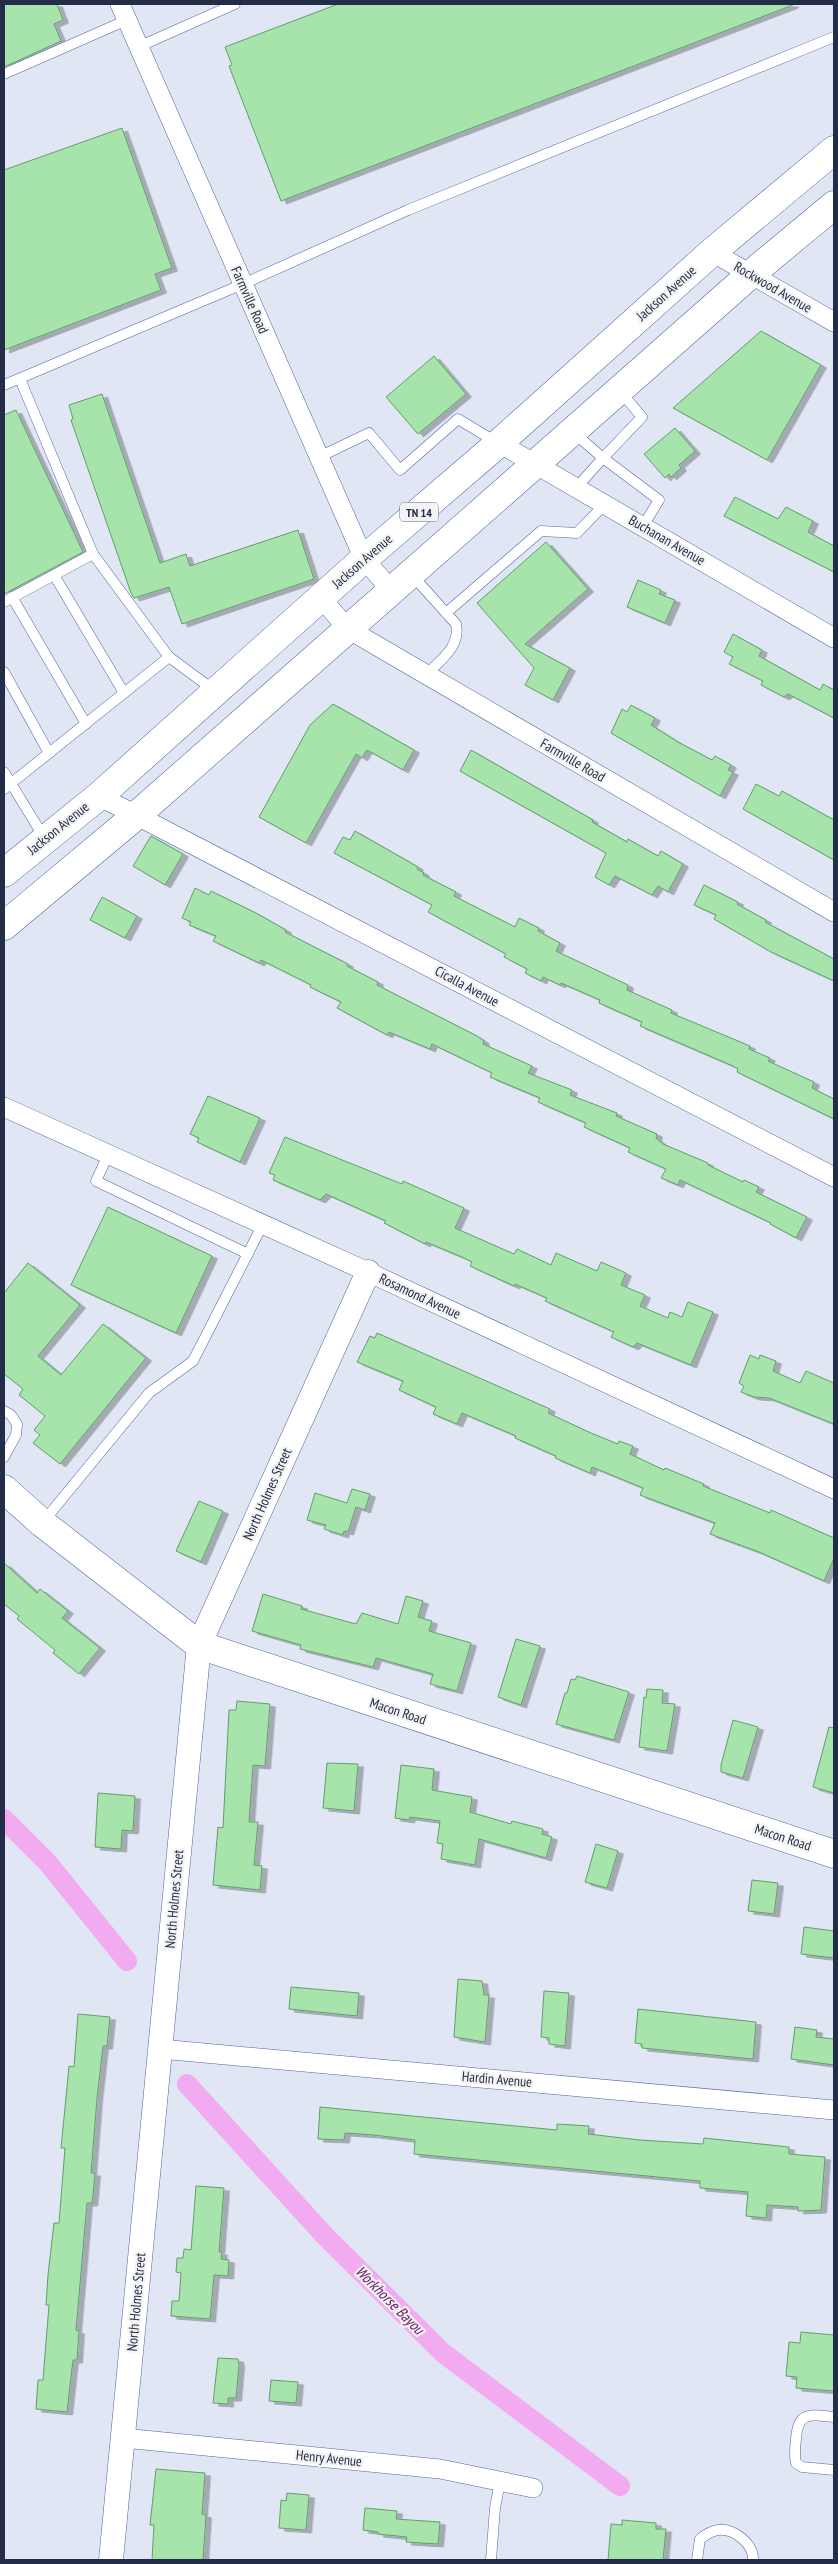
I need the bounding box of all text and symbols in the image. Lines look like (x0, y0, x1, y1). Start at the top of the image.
street label: Rockwood Avenue (731, 257, 815, 317)
street label: Jackson Avenue (632, 261, 700, 325)
street label: Farmville Road (227, 263, 273, 337)
road number: TN 14 (400, 502, 438, 522)
street label: Buchanan Avenue (626, 511, 709, 569)
street label: Jackson Avenue (327, 530, 396, 593)
street label: Farmville Road (537, 734, 609, 786)
street label: Jackson Avenue (23, 797, 93, 859)
street label: Cicalla Avenue (432, 962, 502, 1011)
street label: Rosamond Avenue (376, 1269, 464, 1323)
street label: North Holmes Street (239, 1445, 295, 1543)
street label: Macon Road (367, 1693, 429, 1729)
street label: Macon Road (752, 1819, 814, 1855)
street label: North Holmes Street (161, 1849, 187, 1949)
street label: Hardin Avenue (461, 2067, 533, 2091)
street label: North Holmes Street (123, 2252, 149, 2352)
water label: Workhorse Bayou (352, 2262, 429, 2339)
street label: Henry Avenue (295, 2446, 363, 2470)

